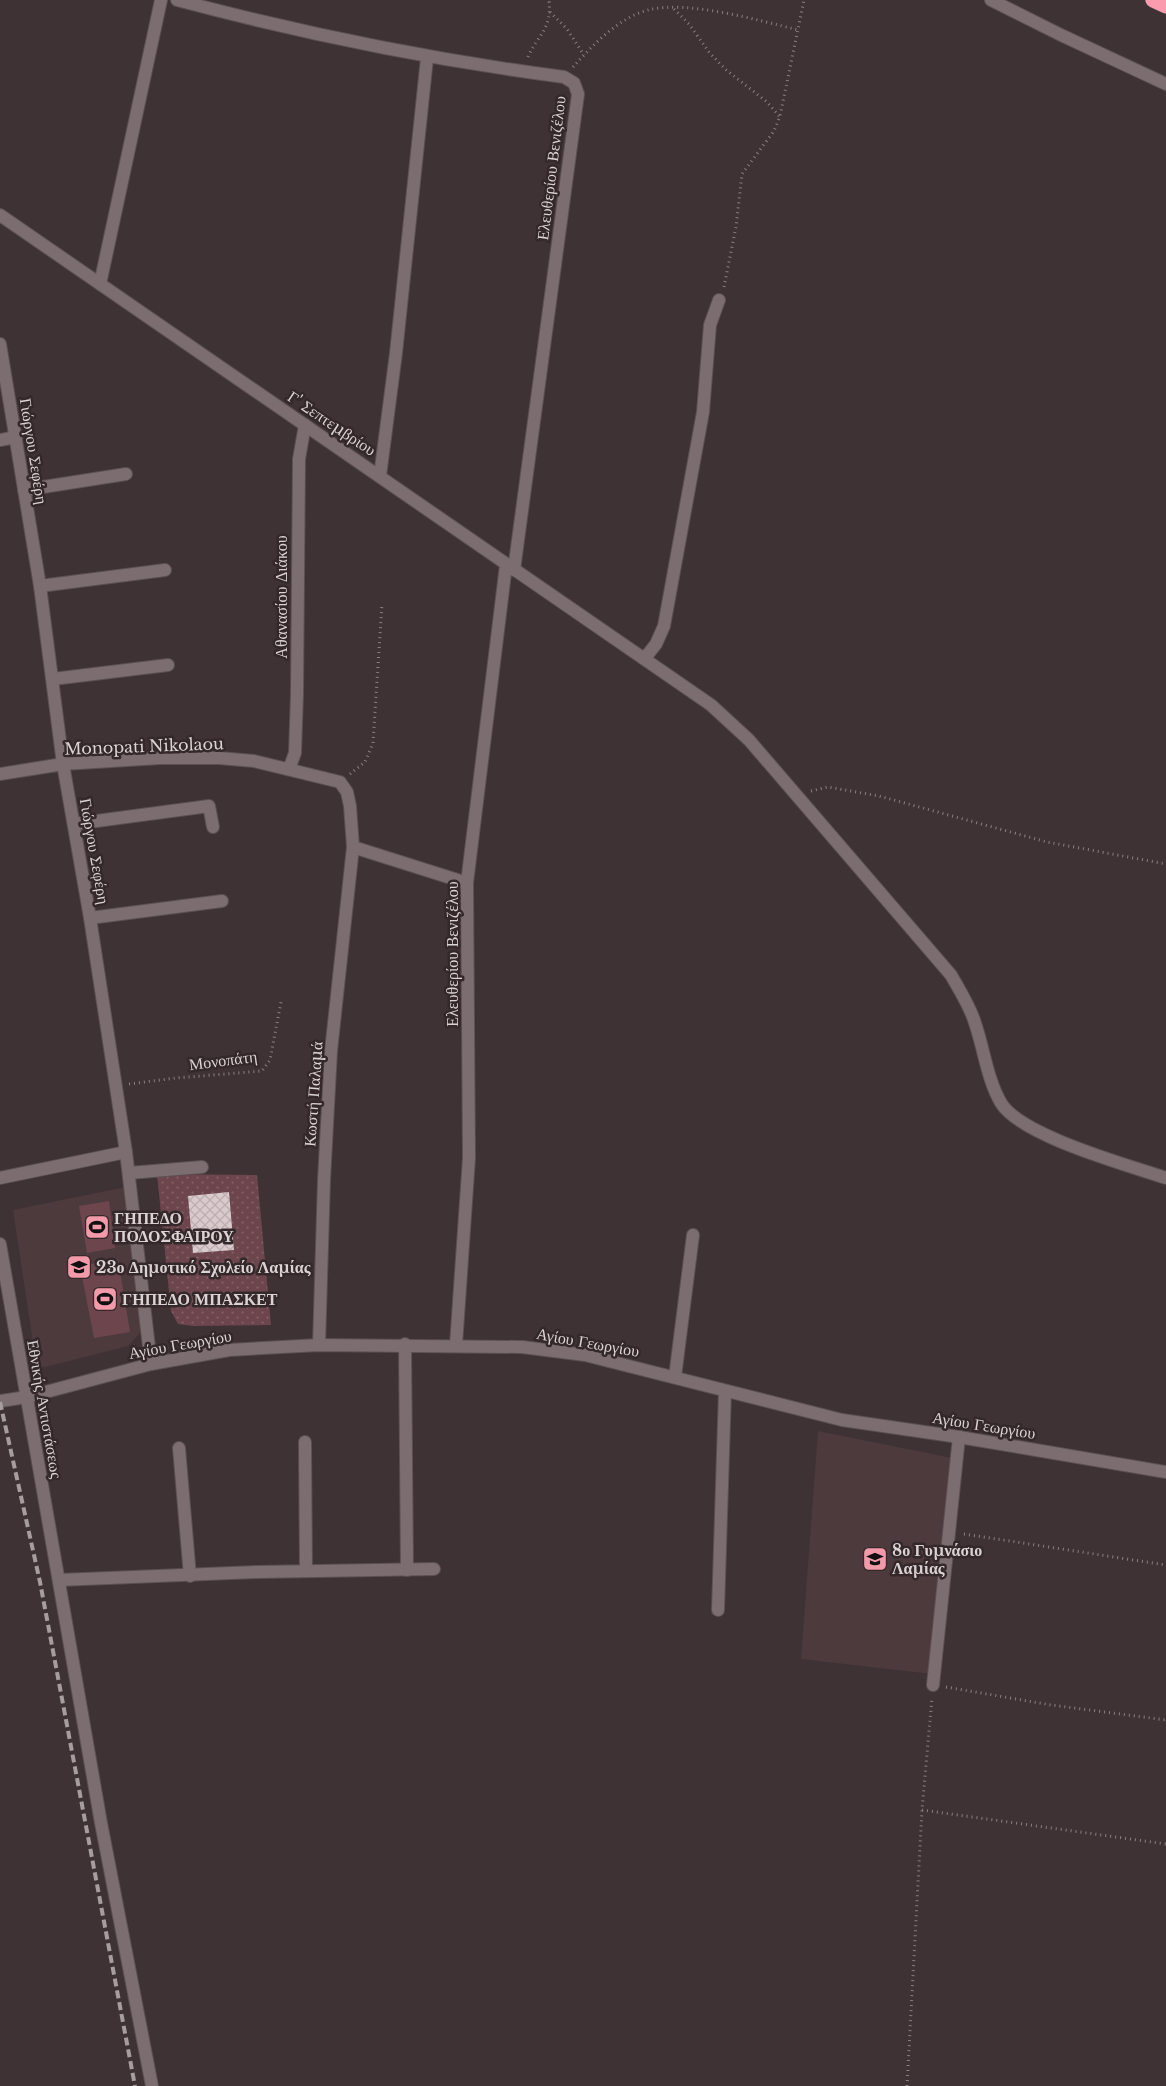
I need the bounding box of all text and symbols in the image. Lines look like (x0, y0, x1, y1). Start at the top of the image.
street label: Ελευθερίου Βενιζέλου (532, 95, 570, 241)
street label: Γ' Σεπτεμβρίου (284, 386, 380, 460)
street label: Γιώργου Σεφέρη (16, 396, 52, 506)
street label: Αθανασίου Διάκου (271, 535, 291, 659)
street label: Monopati Nikolaou (64, 733, 224, 759)
street label: Γιώργου Σεφέρη (76, 796, 114, 906)
street label: Ελευθερίου Βενιζέλου (442, 881, 462, 1027)
street label: Κωστή Παλαμά (299, 1040, 327, 1147)
street label: Μονοπάτη (188, 1046, 258, 1074)
place label: ΓΗΠΕΔΟ ΠΟΔΟΣΦΑΙΡΟΥ (114, 1208, 234, 1246)
sports icon: ΓΗΠΕΔΟ ΠΟΔΟΣΦΑΙΡΟΥ (84, 1214, 110, 1240)
school or university icon: 23ο Δημοτικό Σχολείο Λαμίας (66, 1254, 92, 1280)
place label: 23ο Δημοτικό Σχολείο Λαμίας (96, 1257, 311, 1277)
sports icon: ΓΗΠΕΔΟ ΜΠΑΣΚΕΤ (92, 1286, 118, 1312)
place label: ΓΗΠΕΔΟ ΜΠΑΣΚΕΤ (122, 1289, 278, 1309)
street label: Αγίου Γεωργίου (535, 1323, 641, 1361)
street label: Αγίου Γεωργίου (127, 1325, 233, 1363)
street label: Εθνικής Αντιστάσεως (23, 1338, 67, 1480)
street label: Αγίου Γεωργίου (931, 1407, 1037, 1443)
place label: 8ο Γυμνάσιο Λαμίας (892, 1540, 982, 1578)
school or university icon: 8ο Γυμνάσιο Λαμίας (862, 1546, 888, 1572)

